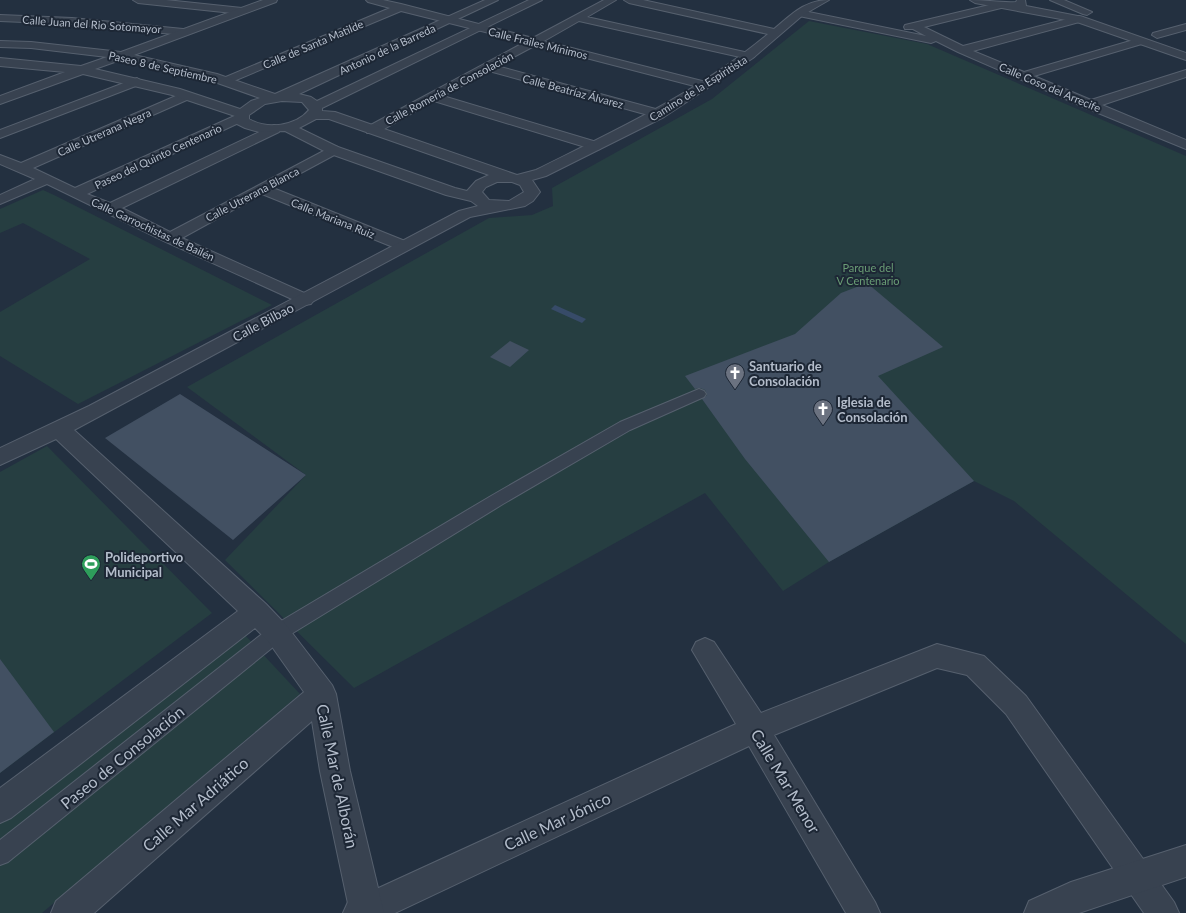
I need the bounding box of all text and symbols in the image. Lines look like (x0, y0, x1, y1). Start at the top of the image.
street label: Calle Juan del Rio Sotomayor (22, 13, 162, 35)
street label: Calle de Santa Matilde (261, 17, 365, 71)
street label: Antonio de la Barreda (337, 21, 437, 77)
street label: Calle Frailes Mínimos (487, 24, 589, 62)
street label: Paseo 8 de Septiembre (108, 48, 219, 86)
street label: Calle Romería de Consolación (383, 49, 515, 127)
street label: Camino de la Espiritista (647, 53, 749, 123)
street label: Calle Coso del Arrecife (997, 60, 1103, 114)
street label: Calle Beatríaz Álvarez (521, 71, 625, 111)
street label: Calle Utrerana Negra (55, 106, 153, 158)
street label: Paseo del Quinto Centenario (92, 121, 224, 191)
street label: Calle Utrerana Blanca (203, 164, 301, 224)
street label: Calle Garrochistas de Bailén (89, 195, 217, 263)
street label: Calle Mariana Ruiz (289, 195, 377, 241)
park label: Parque del V Centenario (836, 261, 900, 287)
street label: Calle Bilbao (230, 299, 296, 345)
place label: Santuario de Consolación (749, 358, 822, 389)
church icon: Santuario de Consolación (724, 362, 746, 390)
place label: Iglesia de Consolación (837, 394, 908, 425)
church icon: Iglesia de Consolación (812, 398, 834, 426)
place label: Polideportivo Municipal (105, 549, 184, 580)
sports icon: Polideportivo Municipal (80, 553, 102, 581)
street label: Paseo de Consolación (57, 701, 187, 813)
street label: Calle Mar de Alborán (313, 702, 363, 850)
street label: Calle Mar Menor (748, 726, 825, 837)
street label: Calle Mar Adriático (138, 753, 252, 855)
street label: Calle Mar Jónico (501, 788, 613, 854)

